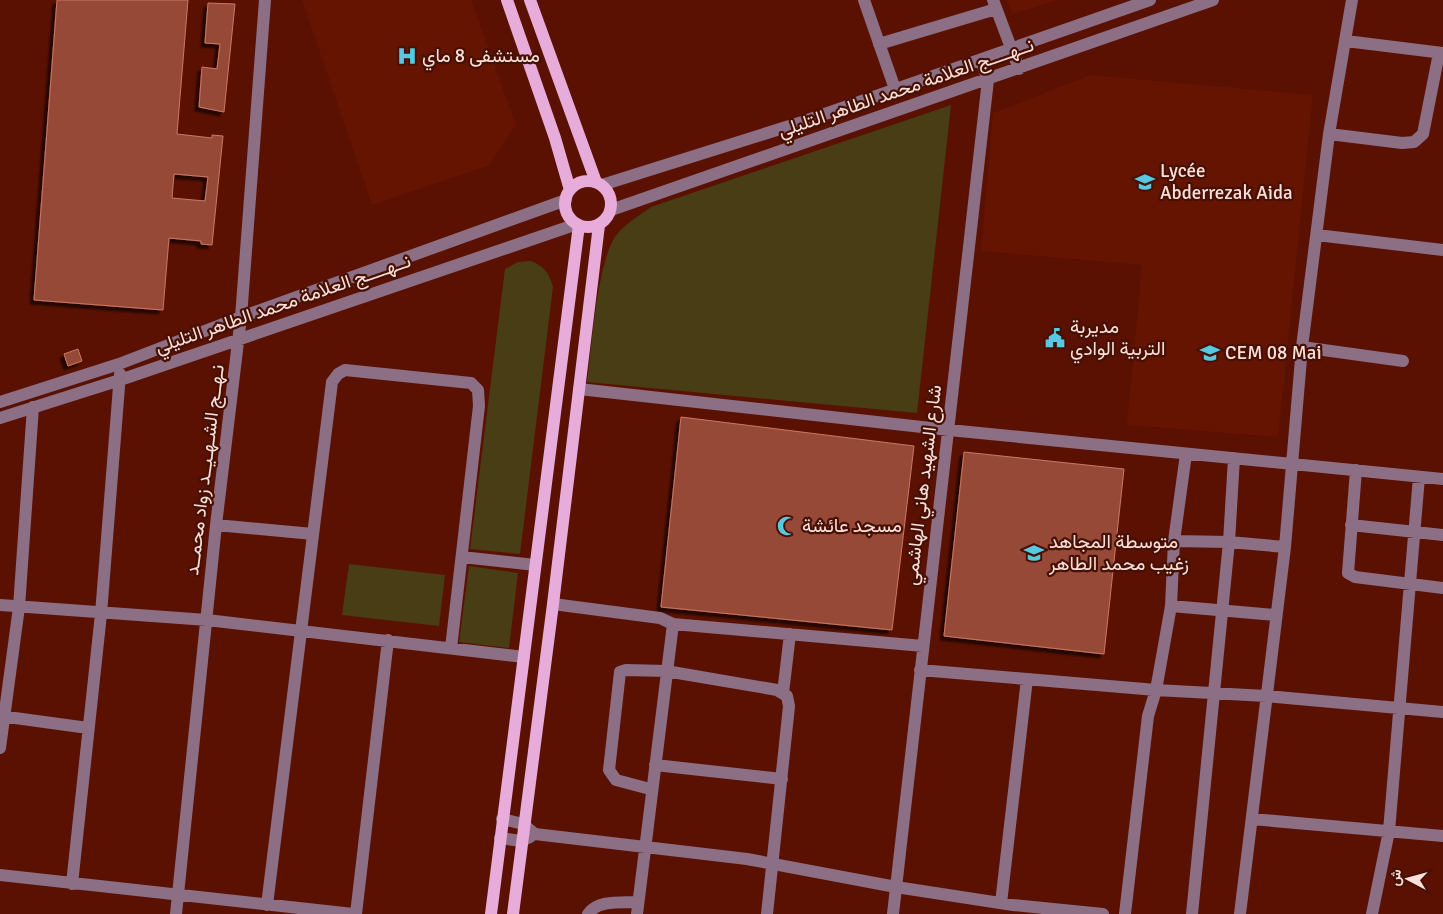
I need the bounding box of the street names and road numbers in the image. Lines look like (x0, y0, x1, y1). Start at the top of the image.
street label: نــهــــج العلامة محمد الطاهر التليلي (775, 33, 1038, 146)
street label: نــهــــج العلامة محمد الطاهر التليلي (152, 249, 415, 362)
street label: نـهــج الشـهـيــد زواد محمــد (180, 363, 231, 577)
street label: شارع الشهيد هاني الهاشمي (899, 383, 950, 587)

